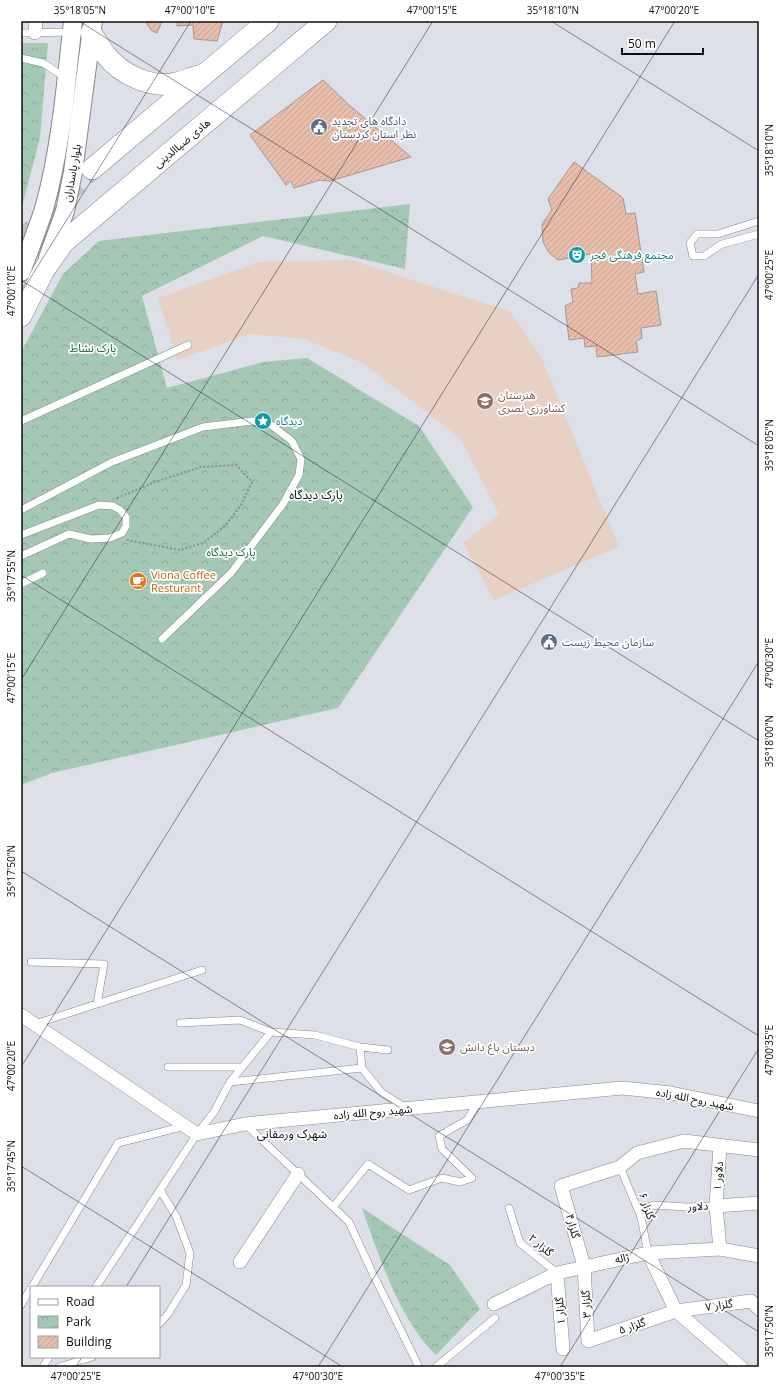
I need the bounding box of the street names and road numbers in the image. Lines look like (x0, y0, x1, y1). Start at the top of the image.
street label: هادی ضیاالدینی (150, 114, 213, 171)
street label: بلوار پاسداران (59, 143, 85, 203)
street label: شهید روح الله زاده (655, 1084, 736, 1114)
street label: شهید روح الله زاده (333, 1101, 413, 1123)
street label: دلاور ۱ (709, 1161, 726, 1191)
street label: گلزار ۶ (636, 1190, 659, 1222)
street label: دلاور (686, 1198, 709, 1213)
street label: گلزار۴ (563, 1212, 584, 1240)
street label: گلزار ۲ (526, 1230, 557, 1260)
street label: ژاله (613, 1249, 631, 1266)
street label: گلزار ۳ (577, 1289, 594, 1318)
street label: گلزار ۷ (704, 1295, 734, 1314)
street label: گلزار ۱ (551, 1296, 568, 1325)
street label: گلزار ۵ (616, 1314, 648, 1337)

